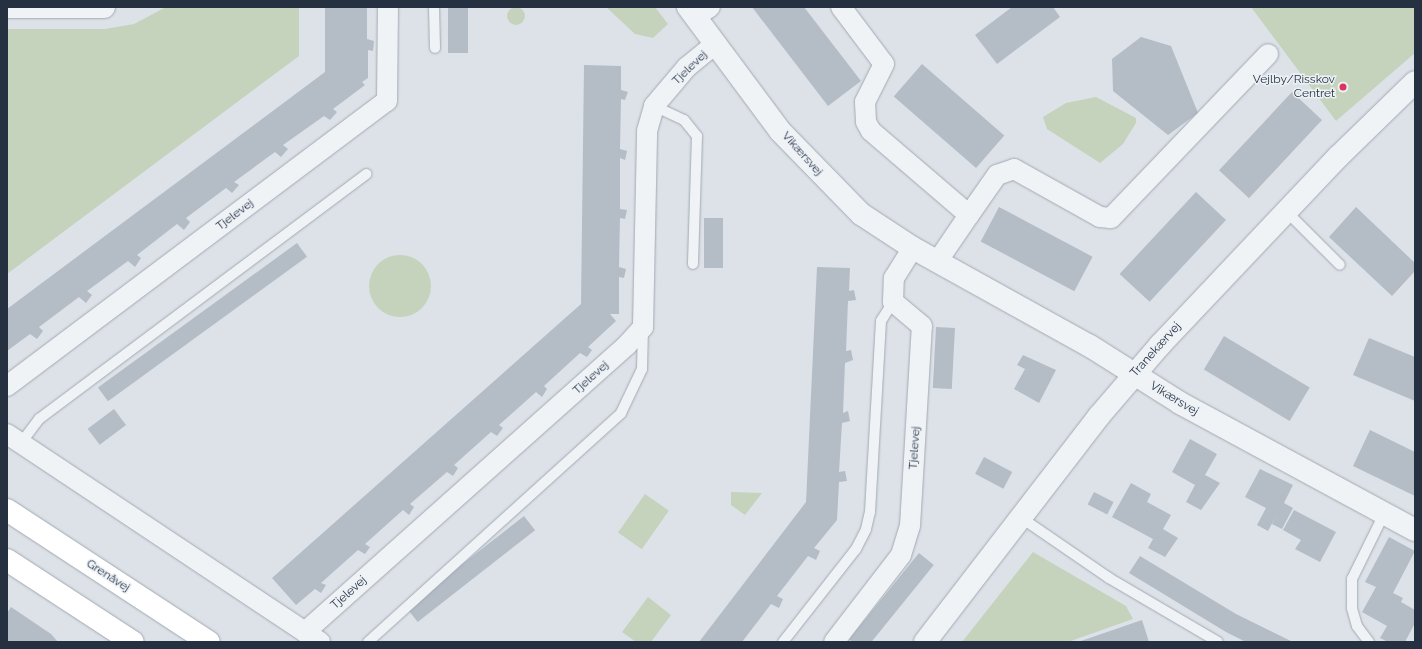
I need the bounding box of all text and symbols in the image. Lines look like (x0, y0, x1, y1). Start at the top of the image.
street label: Tjelevej (669, 48, 711, 88)
place label: Vejlby/Risskov Centret (1253, 73, 1335, 101)
marker: Vejlby/Risskov Centret (1338, 82, 1348, 92)
street label: Vikærsvej (779, 129, 825, 179)
street label: Tjelevej (213, 196, 257, 234)
street label: Tranekærvej (1128, 320, 1184, 380)
street label: Tjelevej (570, 358, 612, 398)
street label: Vikærsvej (1147, 379, 1201, 419)
street label: Tjelevej (906, 426, 924, 470)
street label: Grenåvej (84, 557, 132, 595)
street label: Tjelevej (328, 573, 370, 613)

